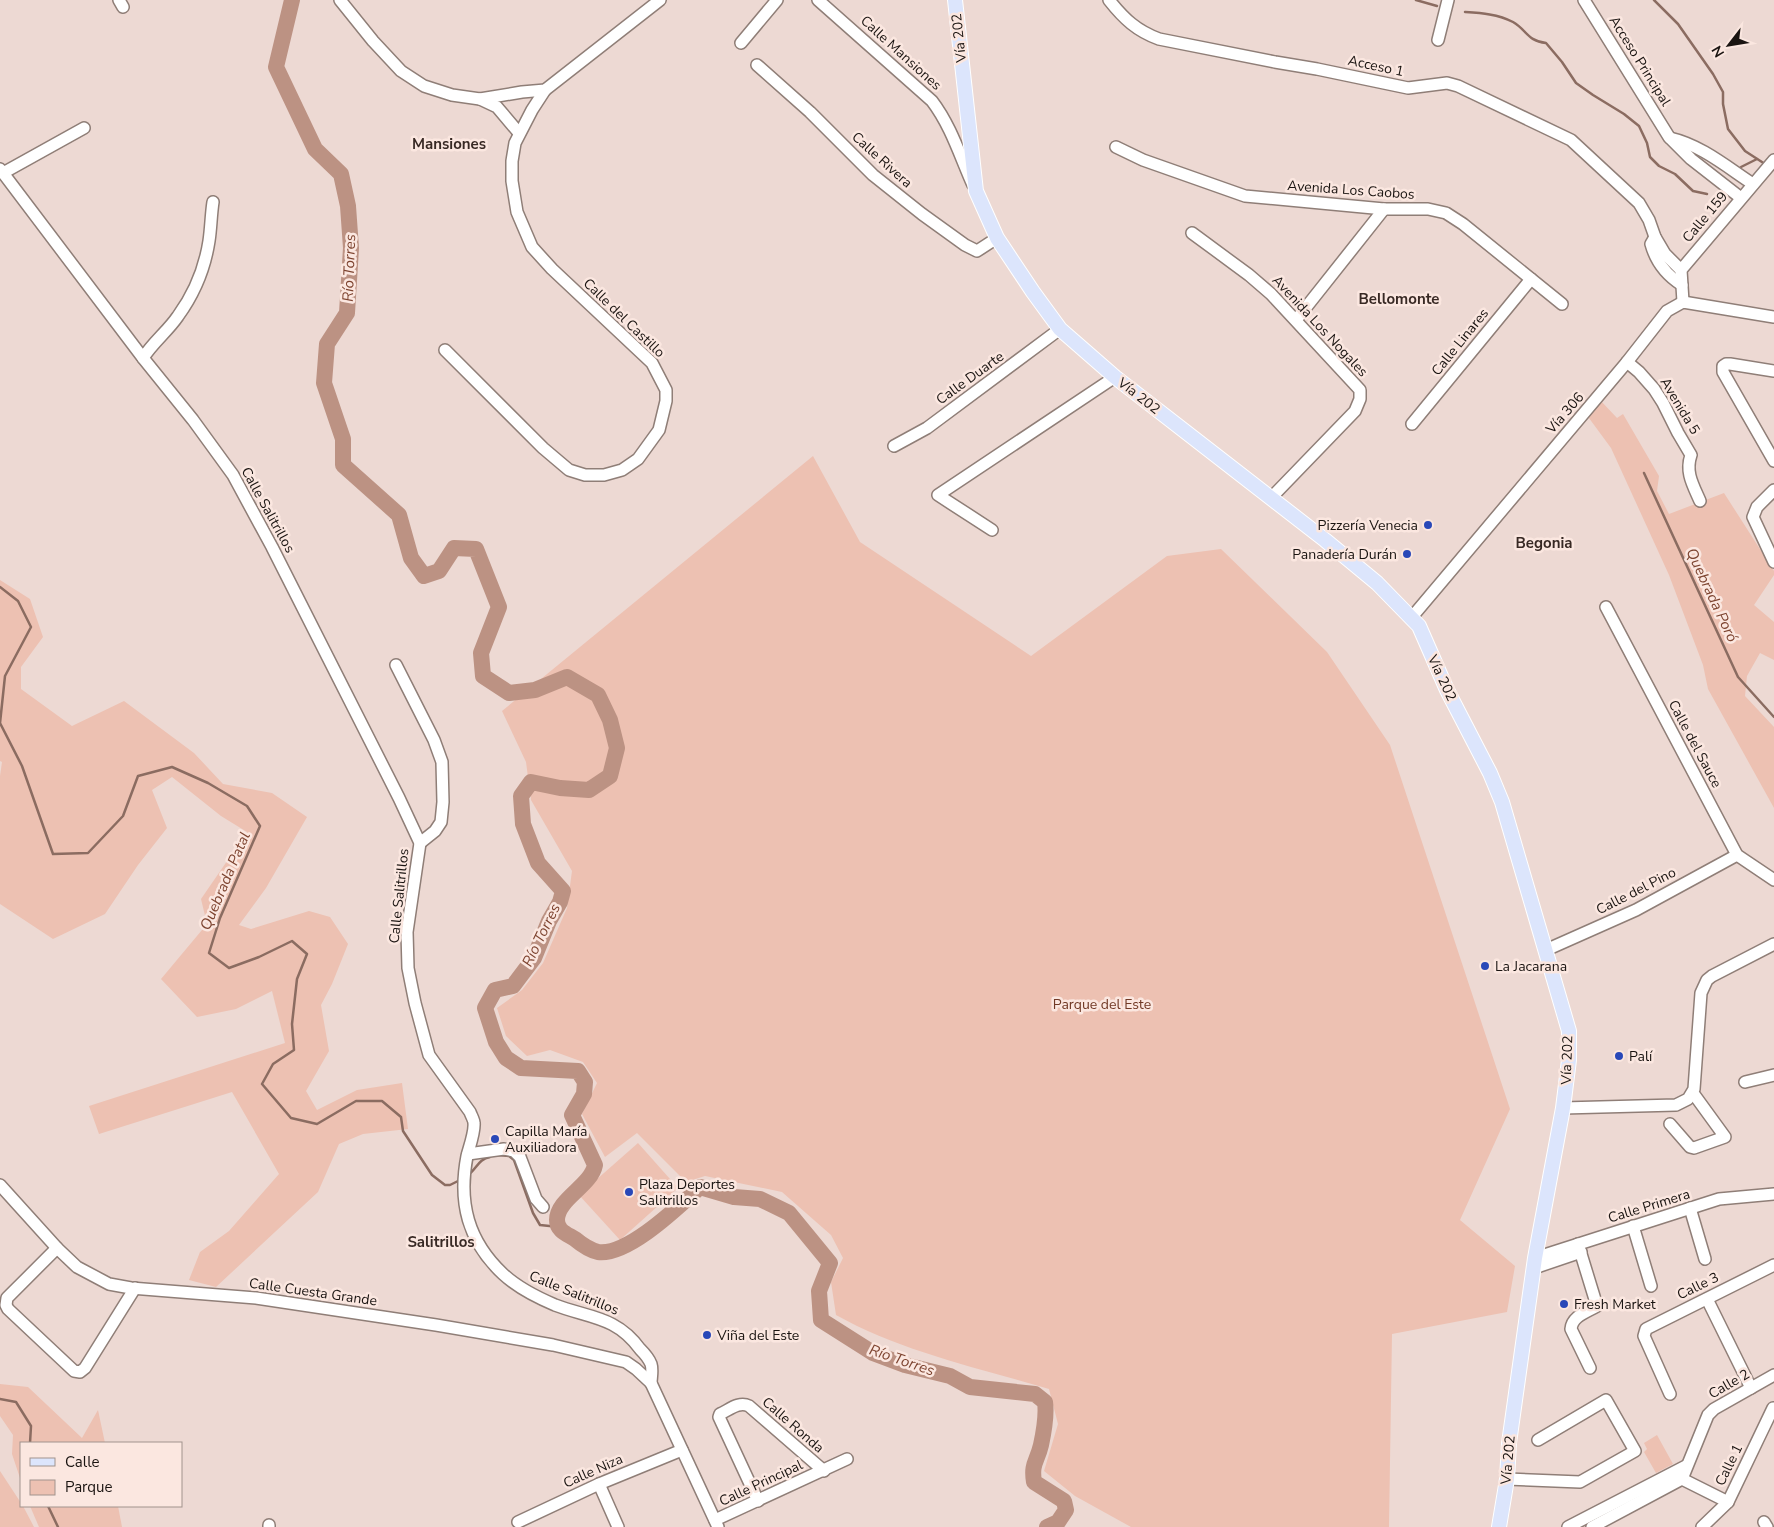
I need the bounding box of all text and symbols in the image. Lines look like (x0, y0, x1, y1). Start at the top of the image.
street label: Calle Mansiones (856, 11, 946, 95)
street label: Acceso Principal (1605, 12, 1676, 110)
street label: Vía 202 (947, 13, 971, 64)
north arrow (1704, 20, 1754, 70)
text: N (1707, 42, 1729, 61)
street label: Acceso 1 (1346, 51, 1406, 81)
street label: Calle Rivera (848, 128, 916, 192)
district label: Mansiones (412, 134, 486, 154)
street label: Avenida Los Caobos (1287, 176, 1416, 204)
street label: Calle 159 (1678, 187, 1732, 247)
water label: Río Torres (338, 234, 360, 302)
street label: Avenida Los Nogales (1268, 271, 1372, 381)
street label: Calle del Castillo (579, 274, 669, 362)
district label: Bellomonte (1359, 289, 1439, 309)
street label: Calle Linares (1427, 304, 1493, 380)
street label: Calle Duarte (932, 347, 1008, 409)
street label: Vía 202 (1113, 373, 1164, 419)
street label: Avenida 5 (1656, 374, 1704, 438)
street label: Vía 306 (1541, 388, 1588, 439)
street label: Calle Salitrillos (237, 464, 300, 556)
place label: Pizzería Venecia (1318, 516, 1418, 535)
marker: Pizzería Venecia (1422, 519, 1434, 531)
district label: Begonia (1516, 533, 1572, 553)
place label: Panadería Durán (1292, 545, 1397, 564)
water label: Quebrada Poró (1681, 545, 1743, 645)
marker: Panadería Durán (1401, 548, 1413, 560)
street label: Vía 202 (1423, 651, 1461, 704)
street label: Calle del Sauce (1664, 697, 1726, 791)
water label: Quebrada Patal (195, 829, 255, 933)
street label: Calle Salitrillos (385, 847, 413, 944)
street label: Calle del Pino (1593, 863, 1679, 919)
water label: Río Torres (517, 900, 565, 970)
place label: La Jacarana (1495, 957, 1567, 976)
marker: La Jacarana (1479, 960, 1491, 972)
park label: Parque del Este (1053, 995, 1151, 1014)
street label: Vía 202 (1557, 1035, 1577, 1086)
place label: Palí (1629, 1047, 1653, 1066)
marker: Palí (1613, 1050, 1625, 1062)
place label: Capilla María Auxiliadora (505, 1122, 587, 1157)
marker: Capilla María Auxiliadora (489, 1133, 501, 1145)
place label: Plaza Deportes Salitrillos (639, 1175, 735, 1210)
street label: Calle Primera (1606, 1185, 1692, 1227)
marker: Plaza Deportes Salitrillos (623, 1186, 635, 1198)
district label: Salitrillos (407, 1232, 475, 1252)
street label: Calle Salitrillos (526, 1266, 622, 1320)
street label: Calle 3 (1674, 1268, 1722, 1304)
street label: Calle Cuesta Grande (248, 1274, 378, 1310)
place label: Fresh Market (1574, 1295, 1656, 1314)
marker: Fresh Market (1558, 1298, 1570, 1310)
place label: Viña del Este (716, 1326, 799, 1345)
marker: Viña del Este (701, 1329, 713, 1341)
water label: Río Torres (867, 1340, 937, 1380)
street label: Calle 2 (1705, 1365, 1753, 1403)
street label: Calle Ronda (758, 1393, 828, 1457)
street label: Vía 202 (1496, 1435, 1520, 1486)
street label: Calle 1 (1711, 1441, 1747, 1489)
legend (20, 1442, 182, 1507)
street label: Calle Niza (560, 1449, 626, 1493)
text: Calle (65, 1452, 100, 1472)
street label: Calle Principal (716, 1455, 807, 1511)
text: Parque (65, 1477, 113, 1497)

